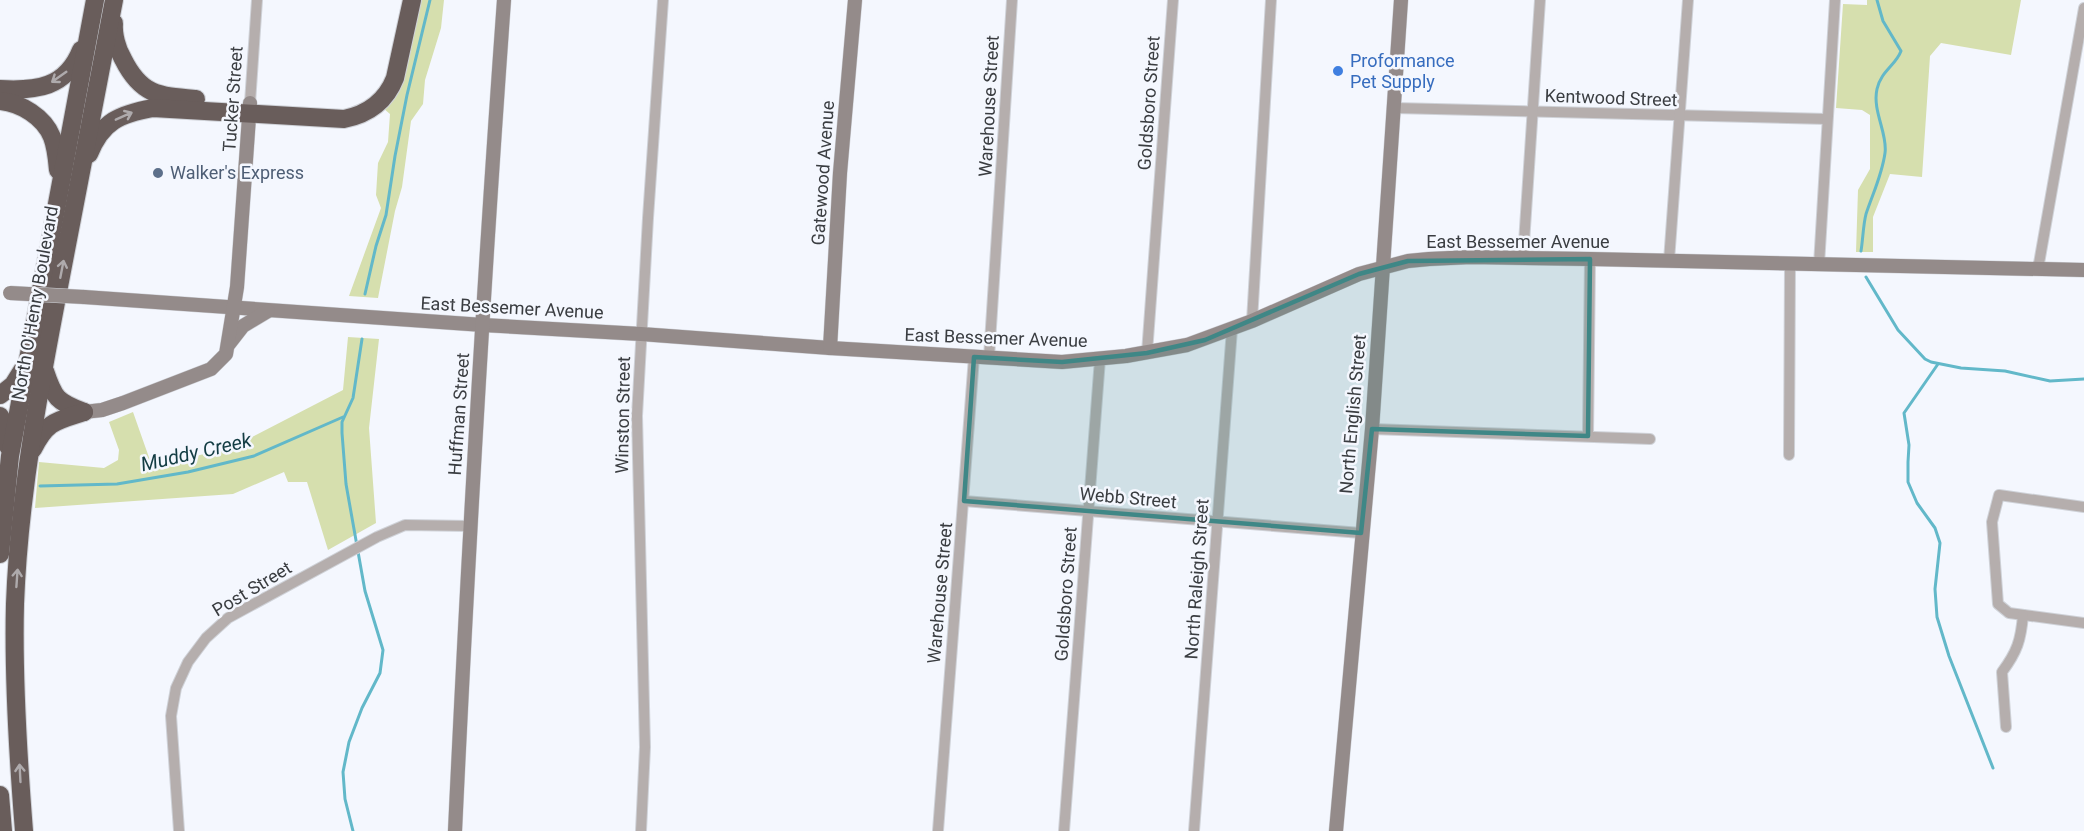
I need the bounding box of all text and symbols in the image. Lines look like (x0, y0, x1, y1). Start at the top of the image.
street label: Warehouse Street (974, 34, 1003, 177)
street label: Goldsboro Street (1133, 35, 1164, 171)
street label: Tucker Street (218, 45, 247, 152)
place label: Proformance Pet Supply (1350, 50, 1455, 92)
marker: Proformance Pet Supply (1331, 64, 1345, 78)
one-way arrow (52, 71, 68, 83)
street label: Kentwood Street (1544, 85, 1678, 110)
street label: Gatewood Avenue (807, 100, 838, 246)
one-way arrow (115, 109, 133, 121)
place label: Walker's Express (170, 162, 304, 183)
marker: Walker's Express (151, 166, 165, 180)
street label: North O'Henry Boulevard (7, 204, 62, 402)
street label: East Bessemer Avenue (1426, 231, 1610, 252)
one-way arrow (57, 260, 68, 280)
street label: East Bessemer Avenue (420, 292, 604, 323)
street label: East Bessemer Avenue (904, 324, 1088, 351)
street label: North English Street (1335, 333, 1370, 495)
street label: Huffman Street (444, 352, 473, 476)
street label: Winston Street (611, 356, 634, 474)
water label: Muddy Creek (138, 427, 255, 476)
street label: Webb Street (1079, 483, 1178, 512)
street label: North Raleigh Street (1180, 498, 1213, 660)
street label: Warehouse Street (923, 521, 956, 665)
street label: Goldsboro Street (1050, 526, 1081, 662)
street label: Post Street (208, 557, 295, 620)
one-way arrow (12, 568, 23, 588)
one-way arrow (14, 763, 25, 783)

